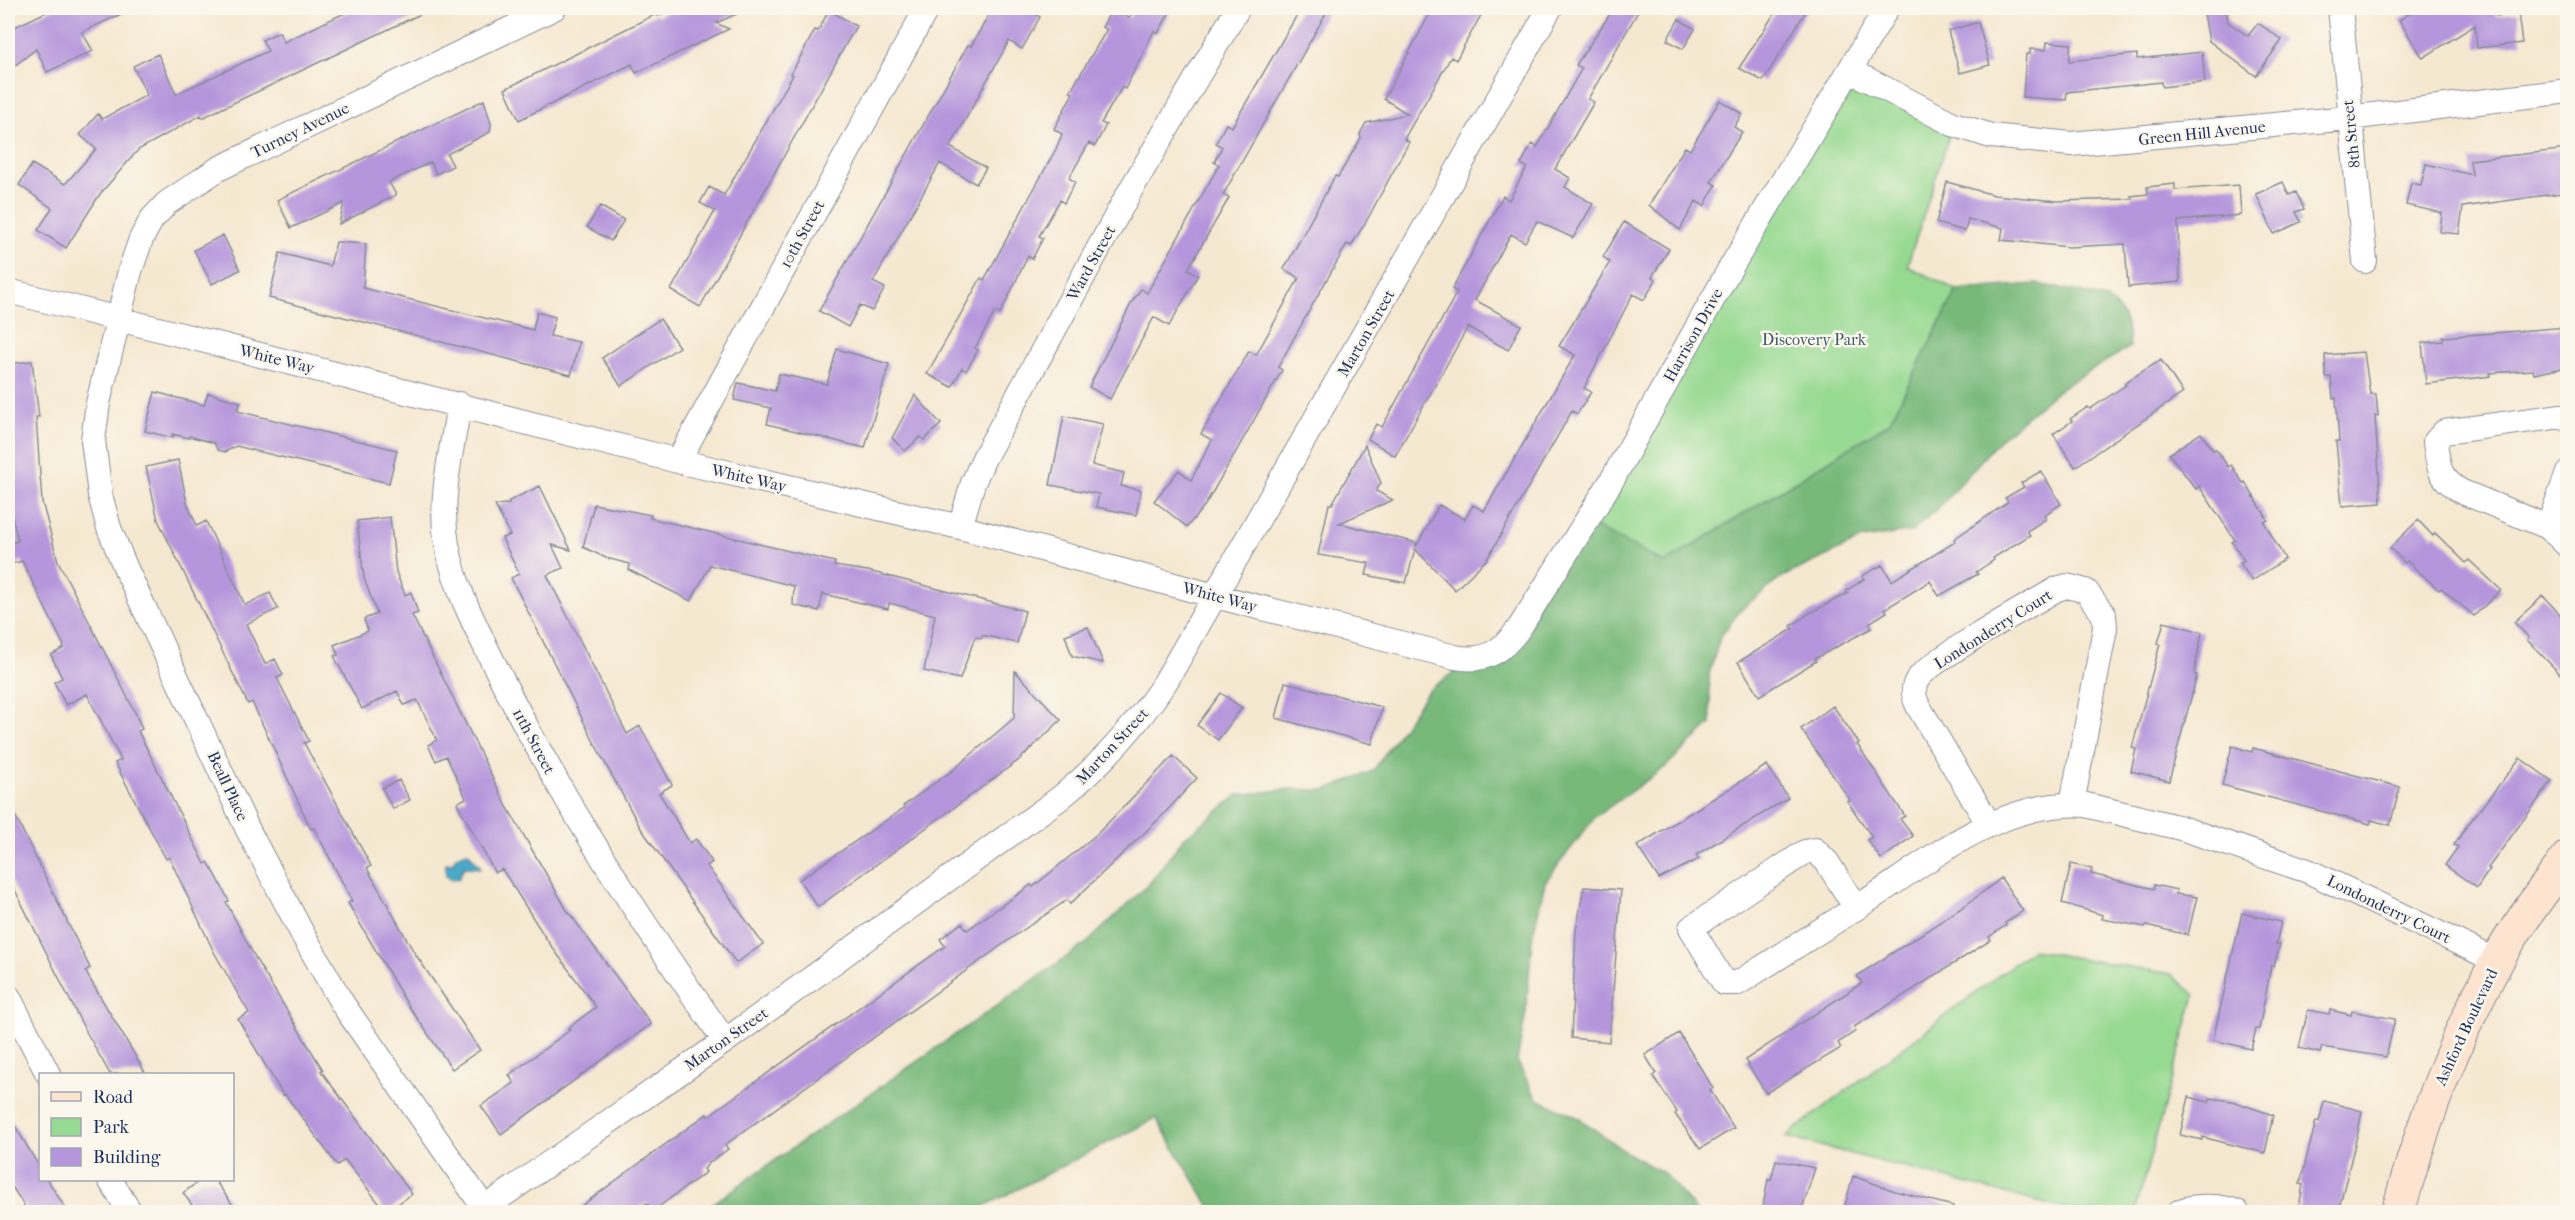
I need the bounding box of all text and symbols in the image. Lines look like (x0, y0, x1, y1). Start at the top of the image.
street label: Turney Avenue (248, 98, 352, 162)
street label: 8th Street (2338, 99, 2364, 169)
street label: Green Hill Avenue (2137, 117, 2267, 149)
street label: 10th Street (776, 196, 829, 271)
street label: Ward Street (1062, 222, 1120, 305)
street label: Harrison Drive (1659, 285, 1727, 385)
street label: Marton Street (1333, 286, 1399, 380)
park label: Discovery Park (1762, 330, 1867, 349)
street label: White Way (237, 340, 317, 378)
street label: White Way (709, 460, 789, 496)
street label: White Way (1180, 578, 1260, 616)
street label: Londonderry Court (1931, 585, 2056, 673)
street label: Marton Street (1072, 704, 1152, 788)
street label: 11th Street (509, 705, 559, 777)
street label: Beall Place (204, 748, 252, 824)
street label: Londonderry Court (2324, 871, 2454, 947)
street label: Ashford Boulevard (2430, 965, 2502, 1089)
street label: Marton Street (681, 1003, 772, 1075)
legend (39, 1073, 234, 1181)
text: Road (93, 1087, 133, 1108)
text: Park (93, 1117, 130, 1138)
text: Building (93, 1147, 161, 1168)

